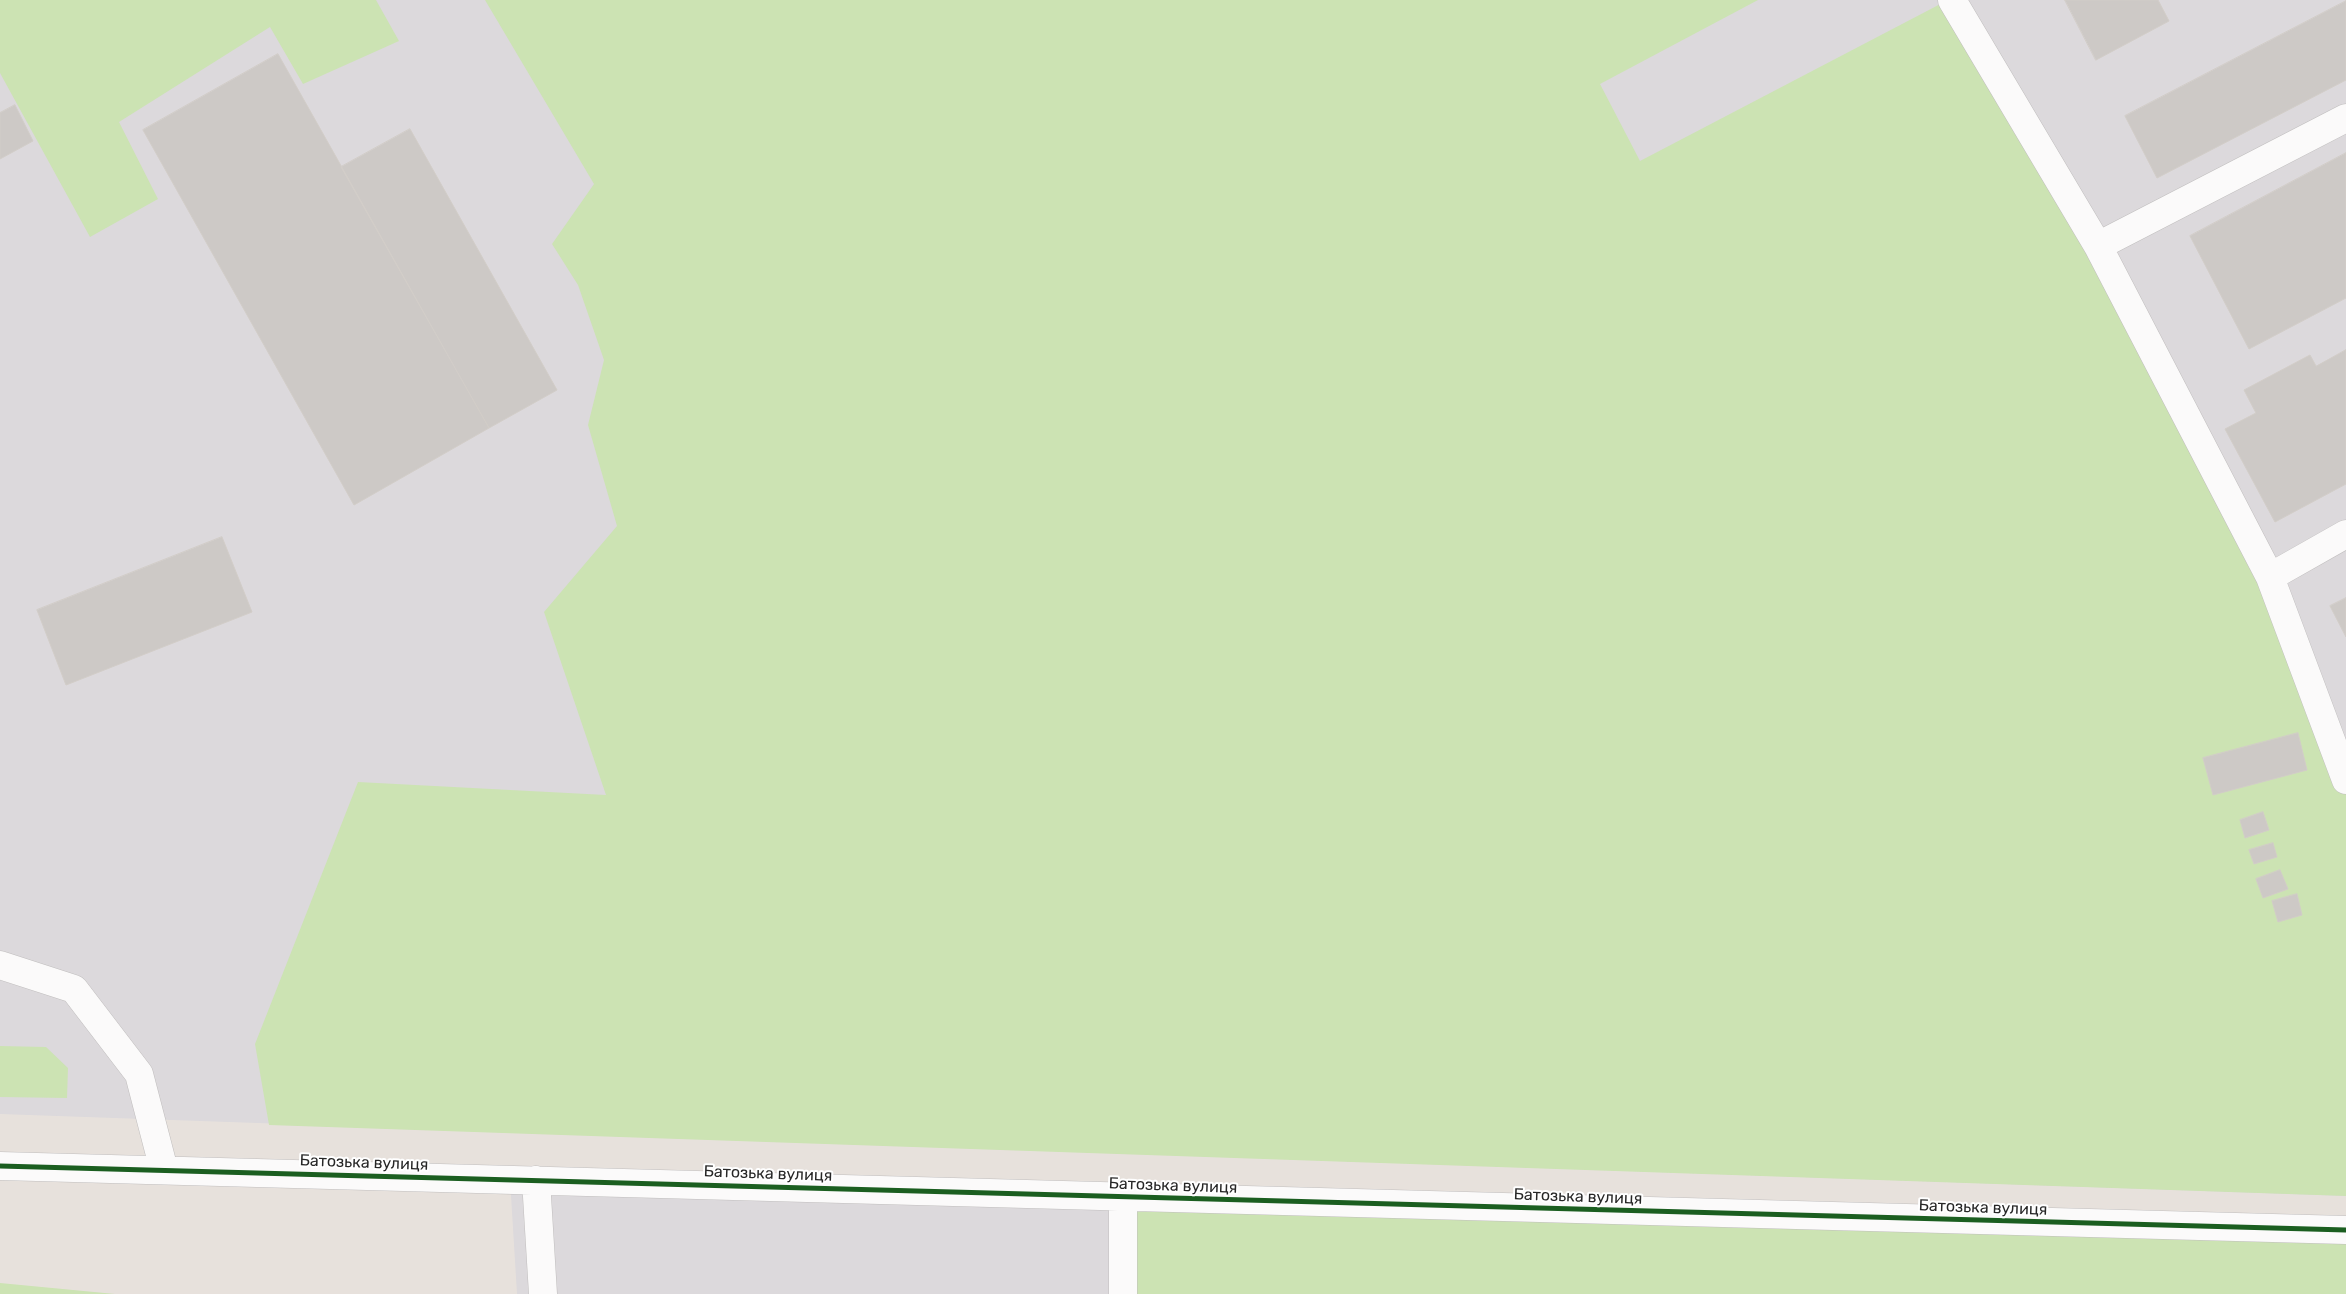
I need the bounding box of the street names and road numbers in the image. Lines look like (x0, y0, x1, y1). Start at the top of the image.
street label: Батозька вулиця (299, 1151, 429, 1175)
street label: Батозька вулиця (703, 1162, 833, 1186)
street label: Батозька вулиця (1108, 1174, 1238, 1198)
street label: Батозька вулиця (1513, 1185, 1643, 1209)
street label: Батозька вулиця (1918, 1196, 2048, 1220)

